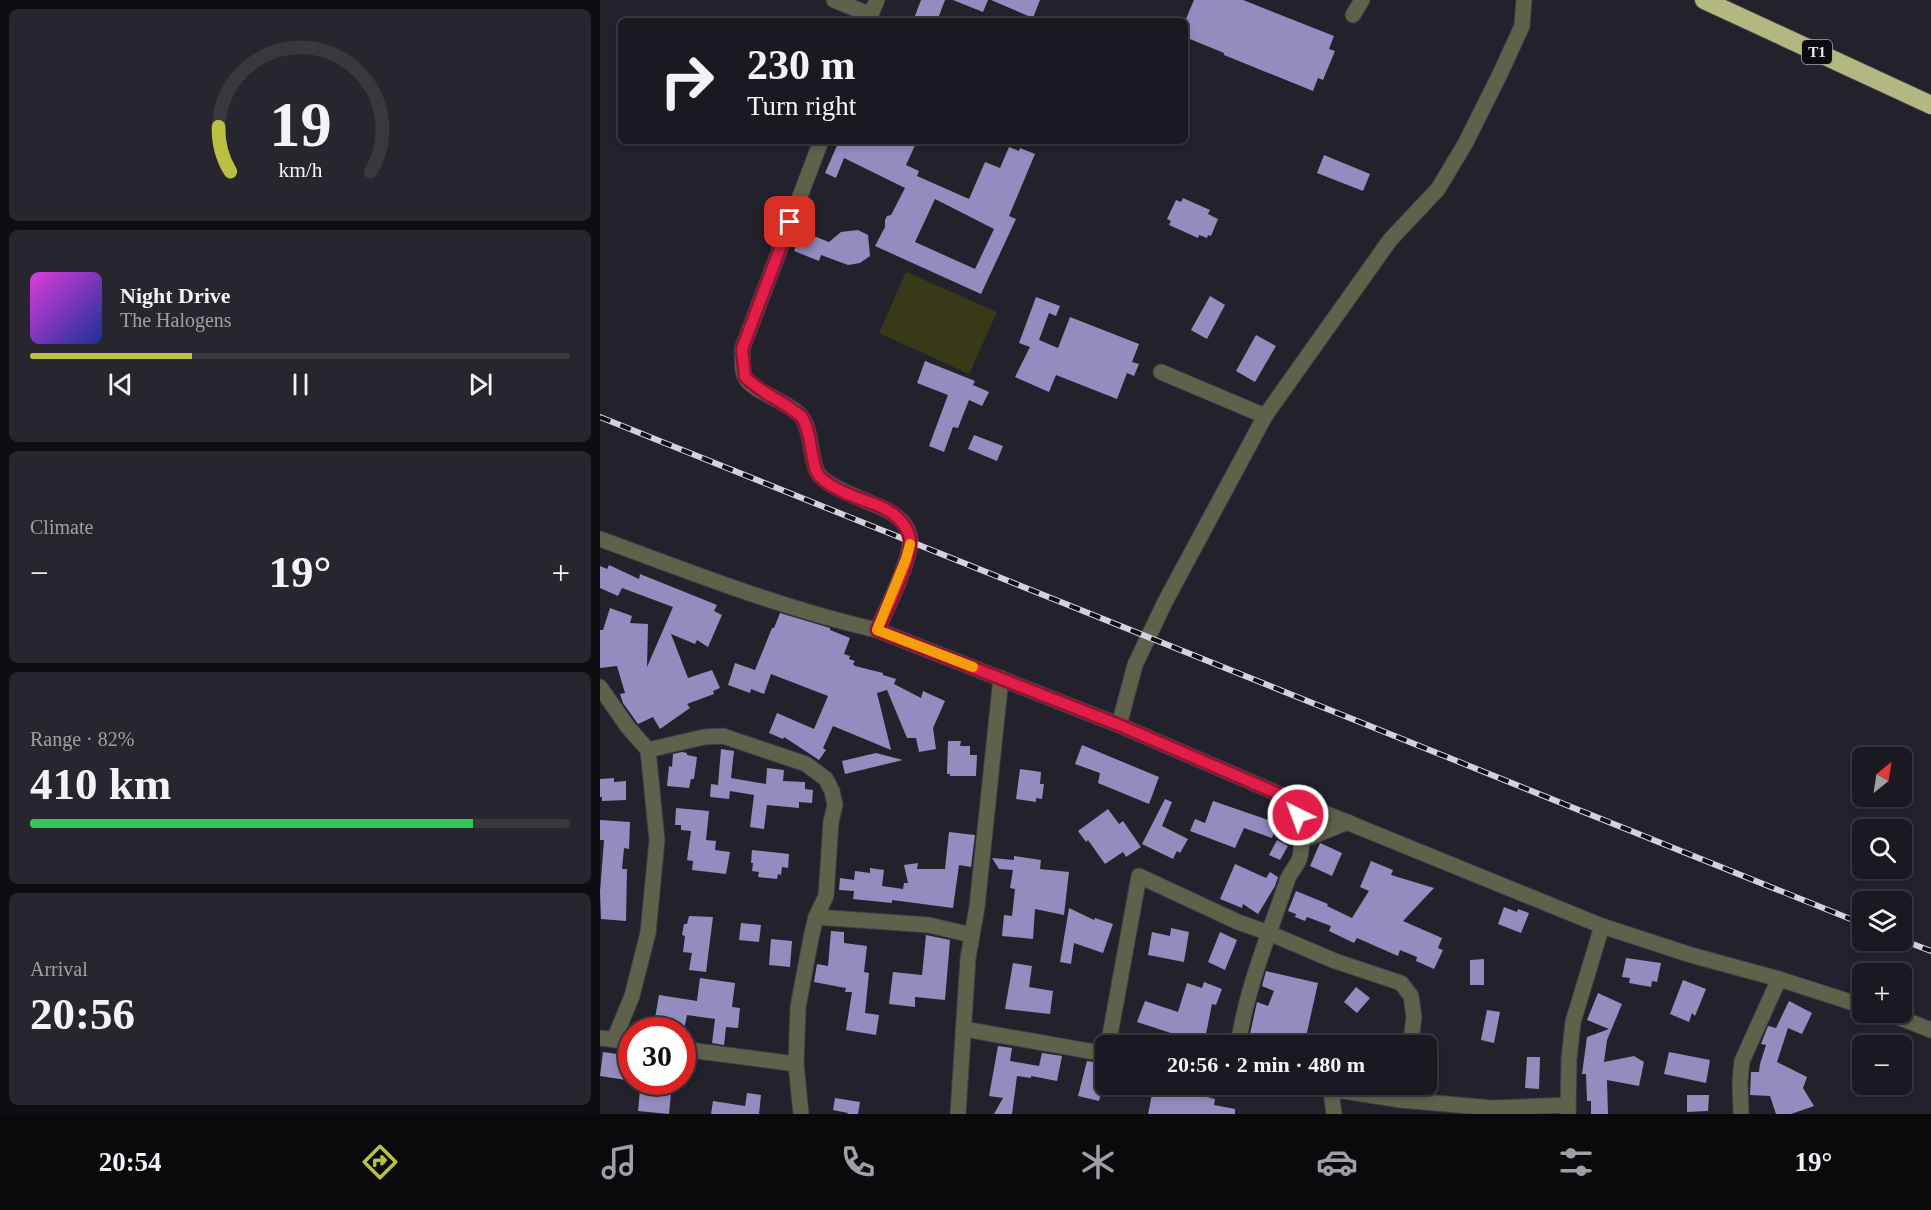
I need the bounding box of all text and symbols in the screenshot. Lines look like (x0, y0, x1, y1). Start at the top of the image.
road number: T1 (1802, 40, 1832, 64)
icon: right (648, 42, 726, 120)
text: 230 m (747, 42, 856, 88)
text: 19 (269, 90, 331, 159)
text: Turn right (747, 91, 856, 121)
text: km/h (278, 158, 322, 182)
pin (764, 196, 815, 247)
icon: arrive (773, 205, 806, 238)
text: Night Drive (120, 283, 231, 308)
text: The Halogens (120, 309, 232, 331)
icon: previous (104, 368, 137, 401)
icon: pause (284, 368, 317, 401)
icon: next (464, 368, 497, 401)
text: Climate (30, 516, 93, 538)
text: 19° (269, 547, 332, 597)
text: − (30, 555, 49, 591)
text: + (551, 555, 570, 591)
text: Range · 82% (30, 728, 134, 750)
north arrow (1852, 747, 1912, 807)
map controls (1852, 747, 1912, 1095)
text: 410 km (30, 759, 171, 809)
position arrow (1266, 783, 1330, 847)
button: search (1852, 819, 1912, 879)
button: layers (1852, 891, 1912, 951)
text: Arrival (30, 958, 88, 980)
button: + (1852, 963, 1912, 1023)
text: 20:56 (30, 989, 135, 1039)
speed limit sign: 30 (618, 1017, 696, 1095)
button: − (1852, 1035, 1912, 1095)
text: 20:56 · 2 min · 480 m (1167, 1052, 1365, 1077)
icon: directions (359, 1141, 401, 1183)
icon: music (598, 1141, 640, 1183)
icon: phone (837, 1141, 879, 1183)
icon: climate (1077, 1141, 1119, 1183)
icon: car (1316, 1141, 1358, 1183)
icon: filters (1555, 1141, 1597, 1183)
text: 20:54 (99, 1147, 162, 1177)
text: 19° (1794, 1147, 1832, 1177)

